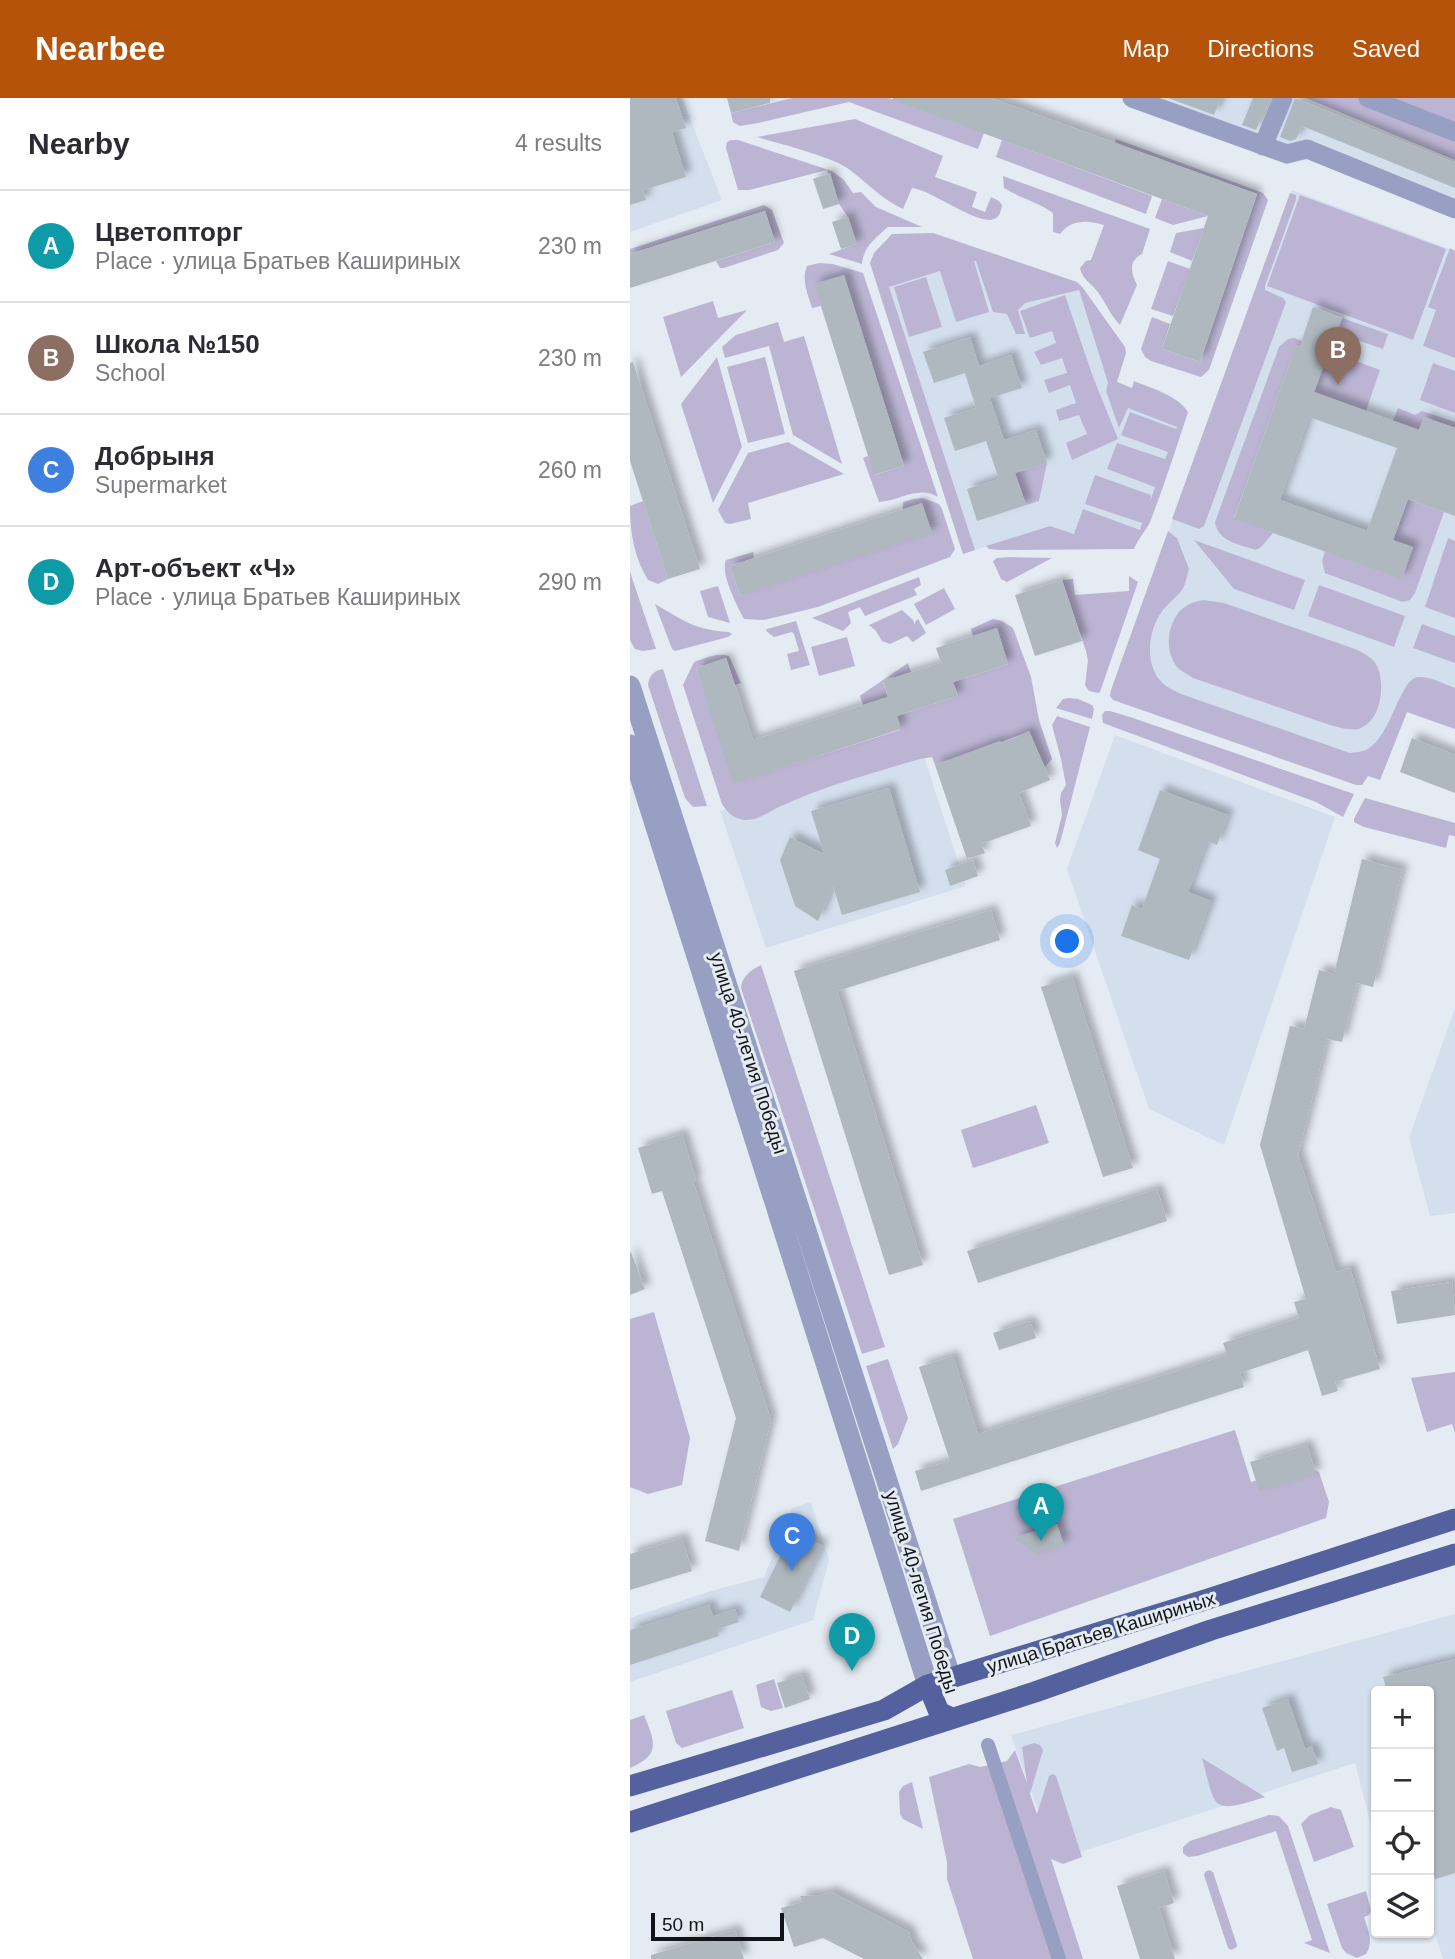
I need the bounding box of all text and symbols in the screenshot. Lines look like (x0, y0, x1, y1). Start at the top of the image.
text: Nearbee (35, 30, 165, 67)
text: Map (1123, 35, 1169, 62)
text: Directions (1207, 35, 1314, 62)
text: Saved (1352, 35, 1420, 62)
text: Nearby (28, 127, 130, 160)
text: 4 results (515, 130, 602, 156)
text: Цветопторг (95, 217, 243, 247)
text: A (43, 233, 59, 259)
text: 230 m (538, 233, 602, 259)
text: Place · улица Братьев Кашириных (95, 248, 461, 274)
pin: B (1315, 327, 1361, 385)
text: Школа №150 (95, 329, 260, 359)
text: B (43, 345, 59, 371)
text: 230 m (538, 345, 602, 371)
text: School (95, 360, 165, 386)
text: Добрыня (95, 441, 215, 471)
text: C (43, 457, 59, 483)
text: 260 m (538, 457, 602, 483)
text: Supermarket (95, 472, 227, 498)
text: Арт-объект «Ч» (95, 553, 296, 583)
text: D (43, 569, 59, 595)
text: 290 m (538, 569, 602, 595)
text: Place · улица Братьев Кашириных (95, 584, 461, 610)
your location (1050, 924, 1084, 958)
street label: улица 40-летия Победы (706, 950, 791, 1157)
pin: A (1018, 1483, 1064, 1541)
street label: улица 40-летия Победы (881, 1488, 962, 1696)
pin: C (769, 1513, 815, 1571)
street label: улица Братьев Кашириных (984, 1588, 1218, 1677)
pin: D (829, 1613, 875, 1671)
map controls (1371, 1686, 1434, 1938)
button: + (1371, 1686, 1434, 1749)
button: − (1371, 1749, 1434, 1812)
button: locate (1371, 1812, 1434, 1875)
button: layers (1371, 1875, 1434, 1938)
scale bar (651, 1910, 784, 1942)
text: 50 m (662, 1914, 704, 1935)

